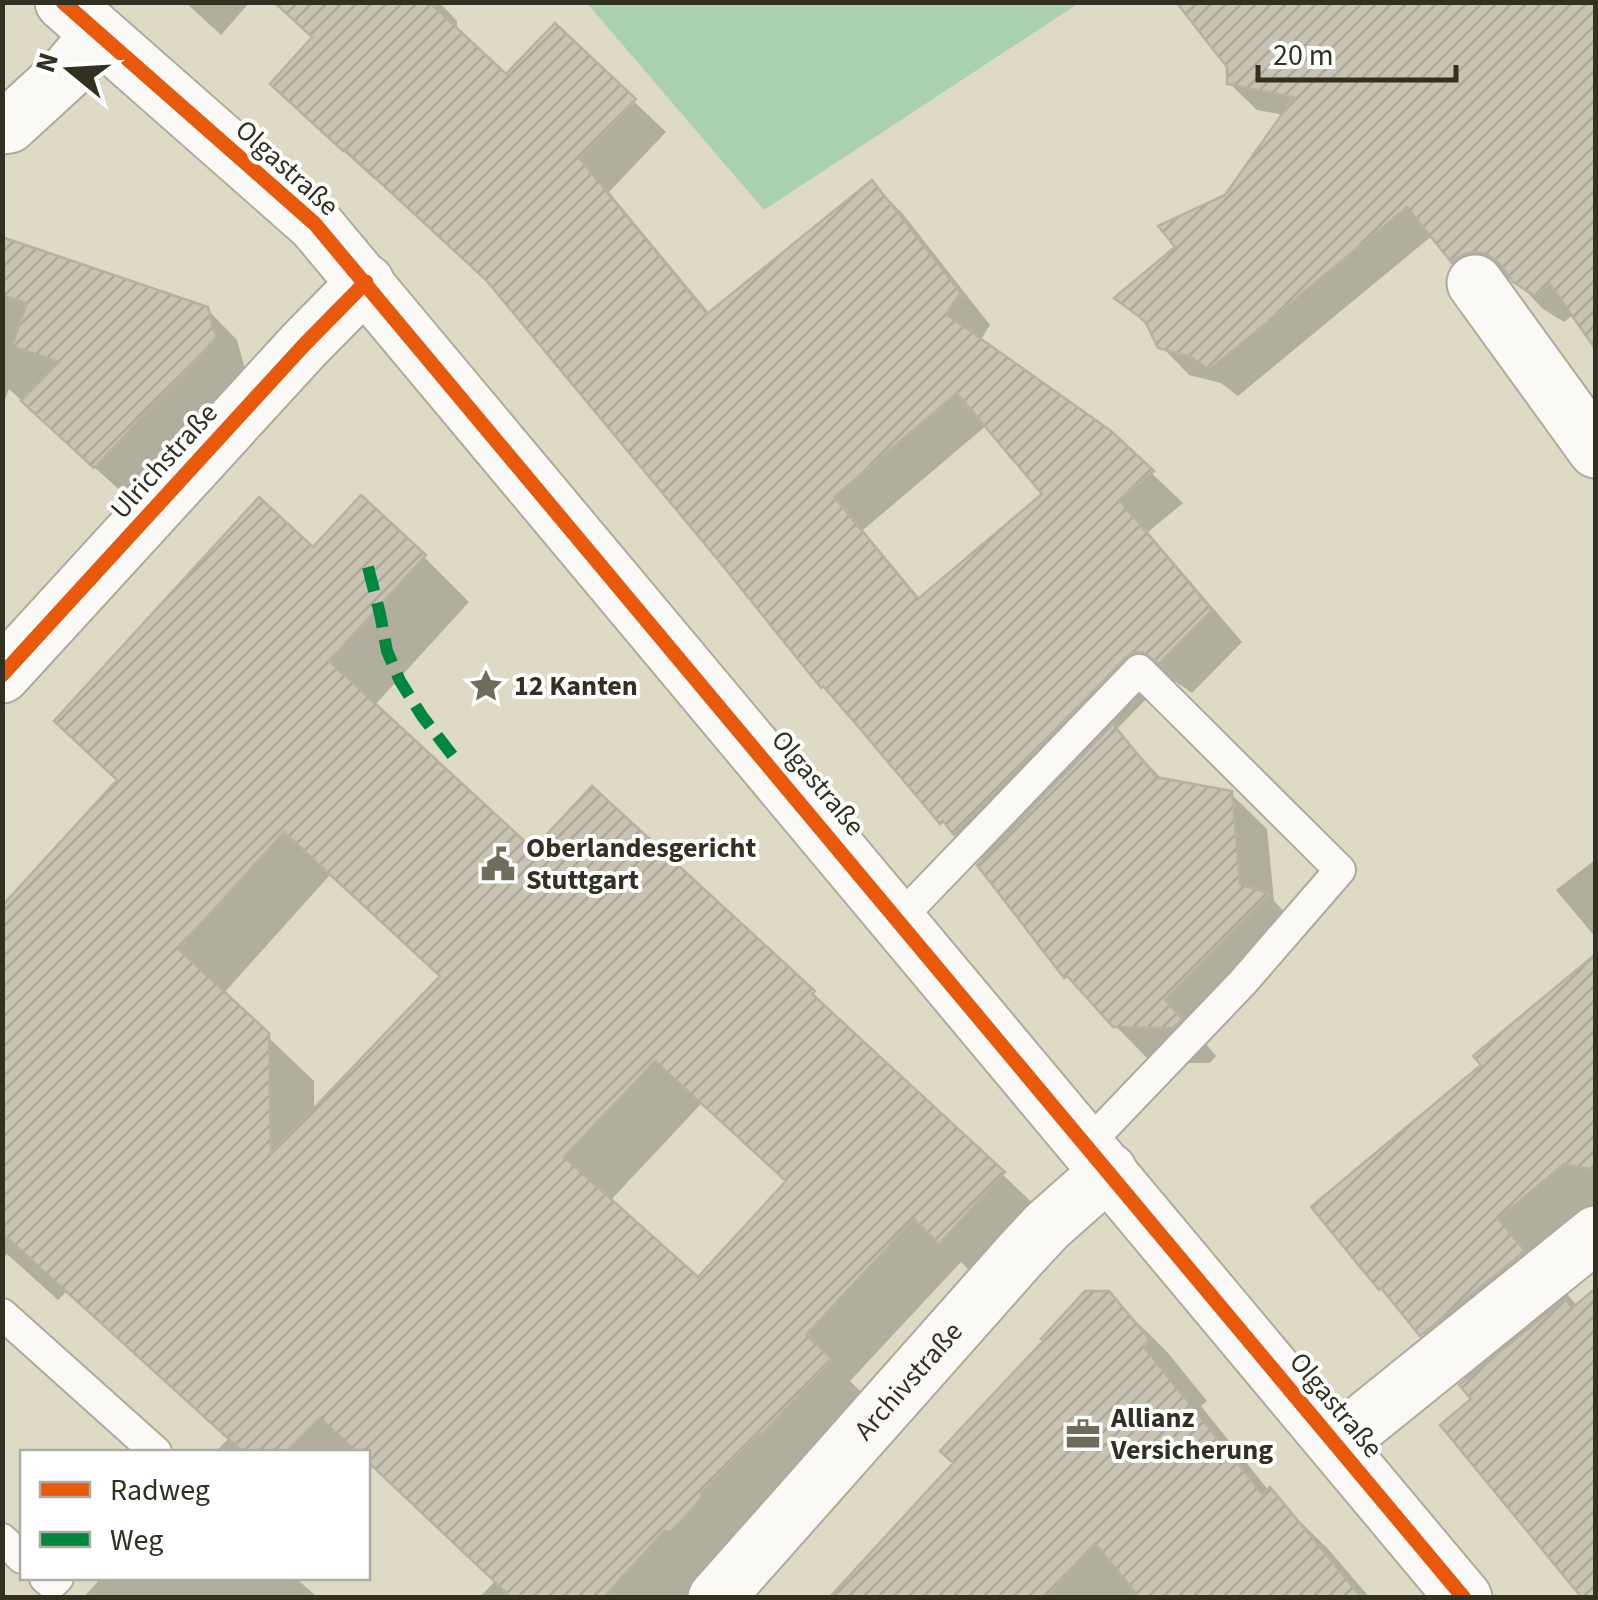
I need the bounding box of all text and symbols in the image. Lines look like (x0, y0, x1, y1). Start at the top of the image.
north arrow (20, 20, 120, 120)
scale bar (1258, 20, 1456, 82)
text: 20 m (1273, 34, 1334, 77)
text: N (25, 48, 69, 78)
street label: Olgastraße (226, 111, 348, 225)
street label: Ulrichstraße (101, 394, 227, 528)
place label: 12 Kanten (514, 666, 638, 706)
place icon: 12 Kanten (467, 667, 505, 705)
street label: Olgastraße (762, 721, 874, 845)
place label: Oberlandesgericht Stuttgart (526, 828, 756, 900)
public building icon: Oberlandesgericht Stuttgart (479, 845, 517, 883)
street label: Archivstraße (845, 1313, 972, 1449)
street label: Olgastraße (1280, 1343, 1392, 1467)
place label: Allianz Versicherung (1110, 1398, 1273, 1470)
office icon: Allianz Versicherung (1064, 1415, 1102, 1453)
legend (20, 1450, 370, 1580)
text: Radweg (110, 1469, 210, 1512)
text: Weg (110, 1519, 163, 1562)

